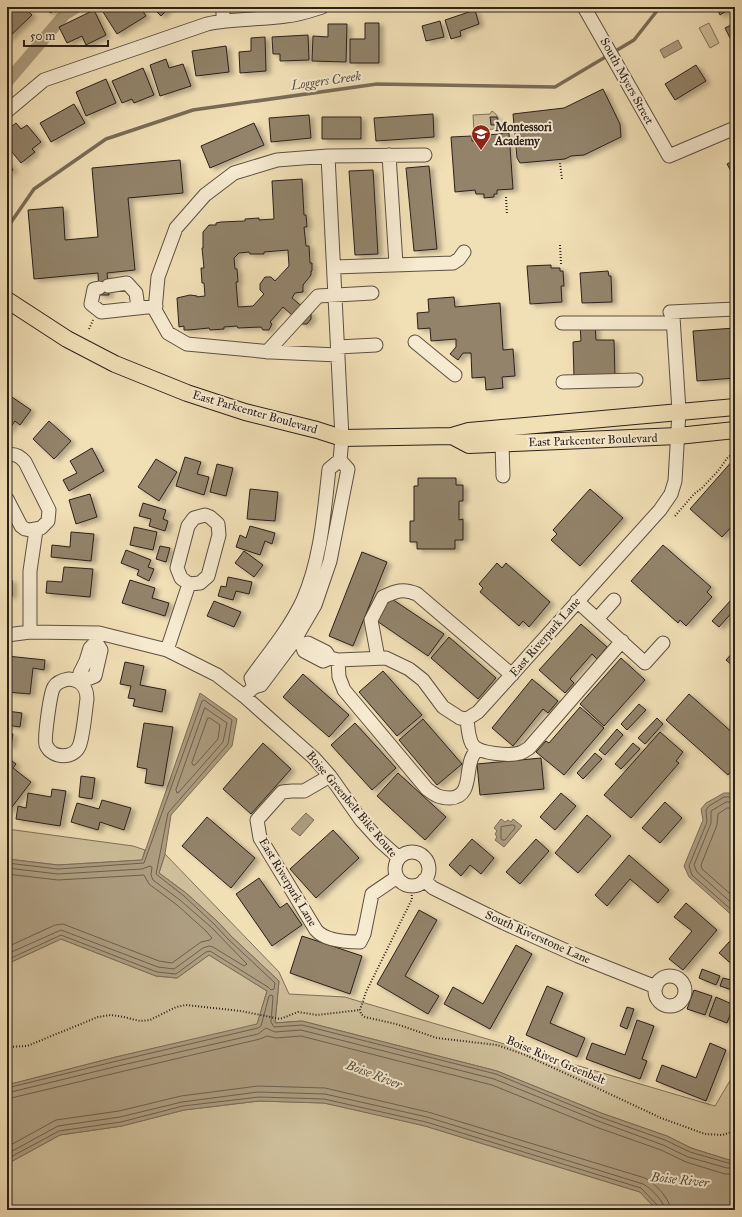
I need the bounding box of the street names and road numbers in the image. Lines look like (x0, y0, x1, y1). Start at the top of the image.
street label: South Myers Street (597, 35, 657, 127)
street label: East Parkcenter Boulevard (191, 387, 319, 437)
street label: East Parkcenter Boulevard (528, 431, 658, 449)
street label: East Riverpark Lane (507, 594, 583, 680)
street label: Boise Greenbelt Bike Route (304, 748, 400, 860)
street label: East Riverpark Lane (256, 835, 320, 929)
street label: South Riverstone Lane (483, 907, 593, 967)
street label: Boise River Greenbelt (504, 1033, 608, 1088)

